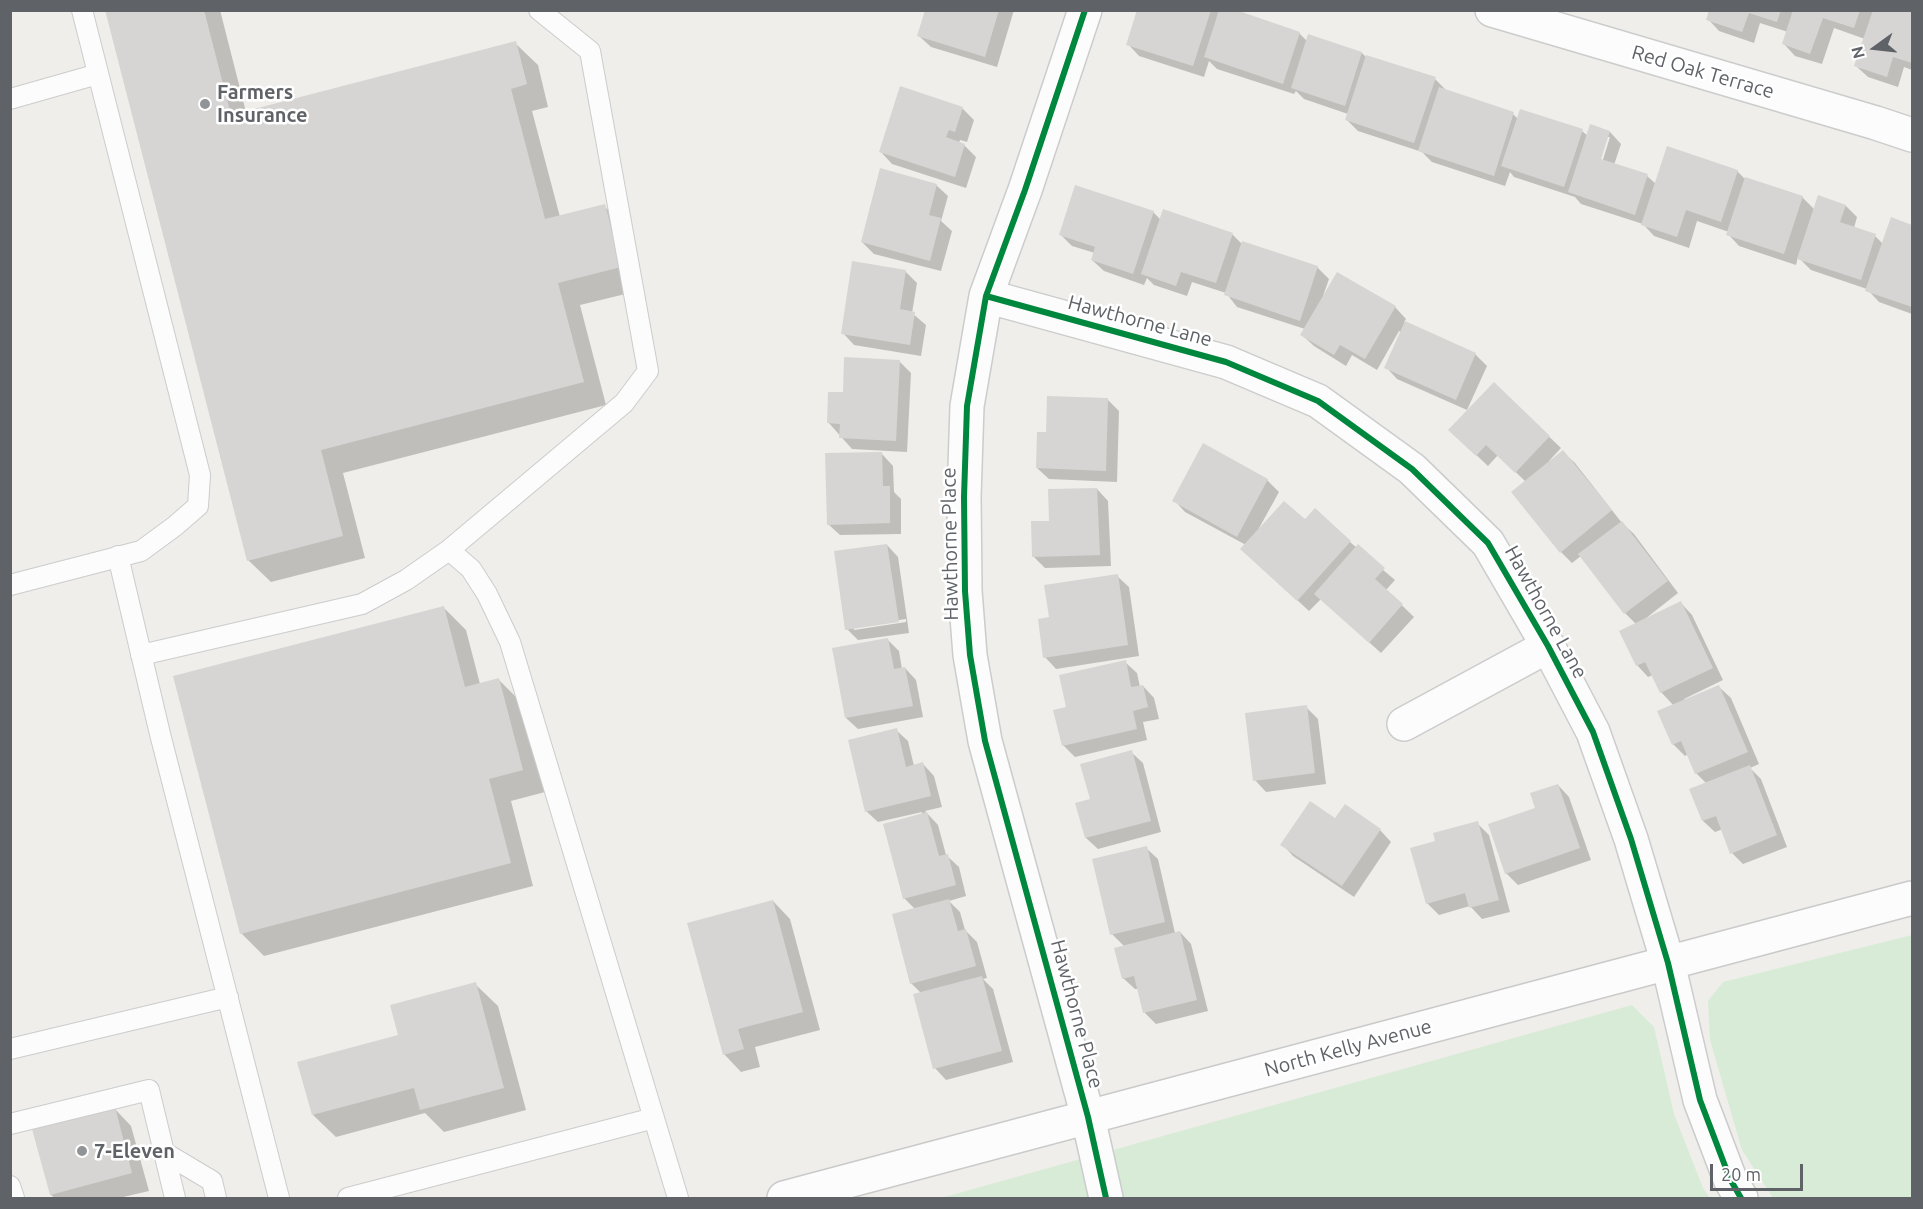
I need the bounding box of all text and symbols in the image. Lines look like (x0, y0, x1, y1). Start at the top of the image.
north arrow (1845, 18, 1905, 78)
street label: Red Oak Terrace (1629, 40, 1777, 104)
text: N (1847, 45, 1868, 61)
place label: Farmers Insurance (217, 80, 307, 127)
marker: Farmers Insurance (198, 97, 212, 111)
street label: Hawthorne Lane (1065, 290, 1215, 352)
street label: Hawthorne Place (937, 467, 963, 621)
street label: Hawthorne Lane (1500, 541, 1592, 683)
street label: Hawthorne Place (1046, 937, 1108, 1091)
street label: North Kelly Avenue (1262, 1014, 1434, 1082)
place label: 7-Eleven (94, 1139, 175, 1163)
marker: 7-Eleven (75, 1144, 89, 1158)
scale bar (1713, 1152, 1806, 1190)
text: 20 m (1721, 1164, 1761, 1184)

